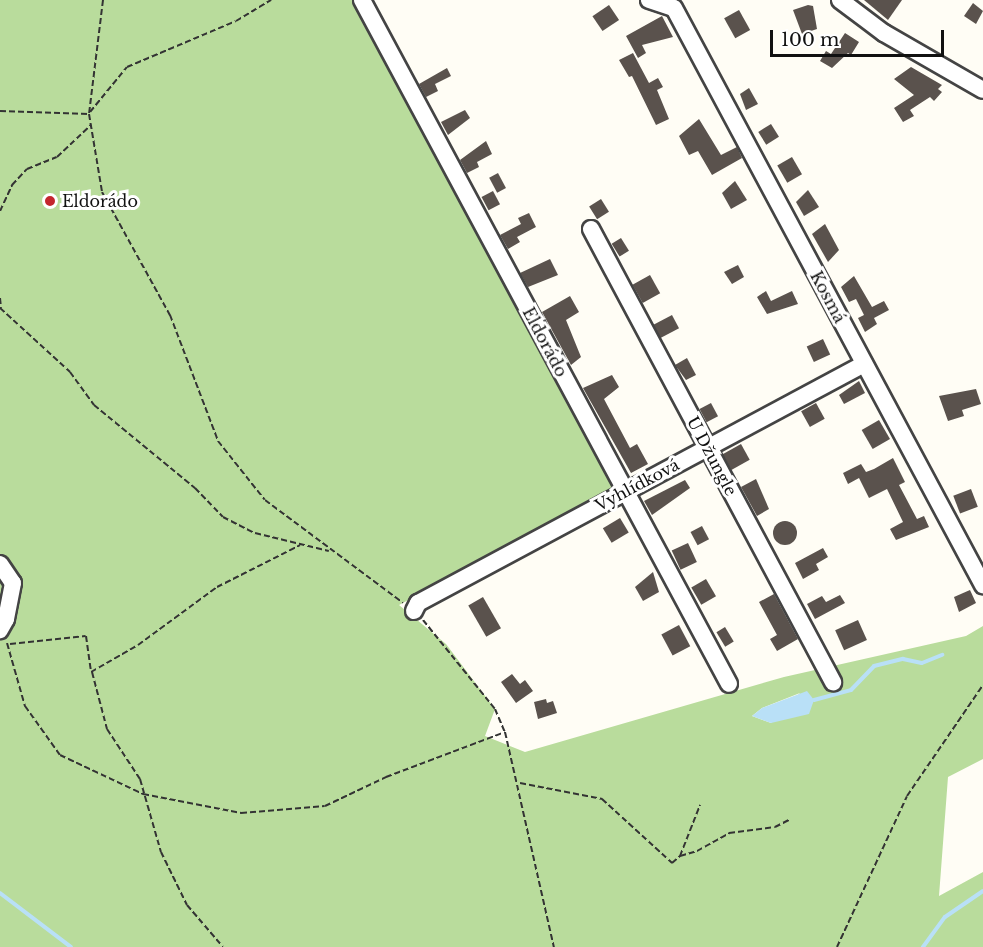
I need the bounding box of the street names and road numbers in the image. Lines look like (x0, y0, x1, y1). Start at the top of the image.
street label: Kosmá (806, 268, 850, 326)
street label: Eldorádo (519, 304, 571, 380)
street label: U Džungle (683, 413, 741, 499)
street label: Vyhlídková (592, 455, 682, 515)

